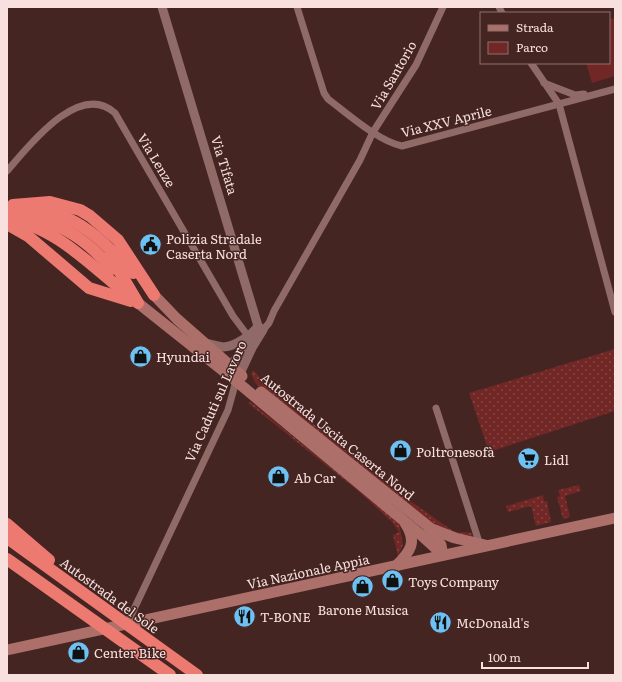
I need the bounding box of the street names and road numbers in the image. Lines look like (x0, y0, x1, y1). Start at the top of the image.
street label: Via Santorio (366, 37, 421, 113)
street label: Via XXV Aprile (399, 101, 493, 141)
street label: Via Lenze (133, 129, 181, 191)
street label: Via Tifata (207, 133, 243, 197)
street label: Via Caduti sul Lavoro (180, 337, 251, 465)
street label: Autostrada Uscita Caserta Nord (257, 368, 419, 504)
street label: Via Nazionale Appia (245, 549, 371, 593)
street label: Autostrada del Sole (57, 553, 164, 638)

